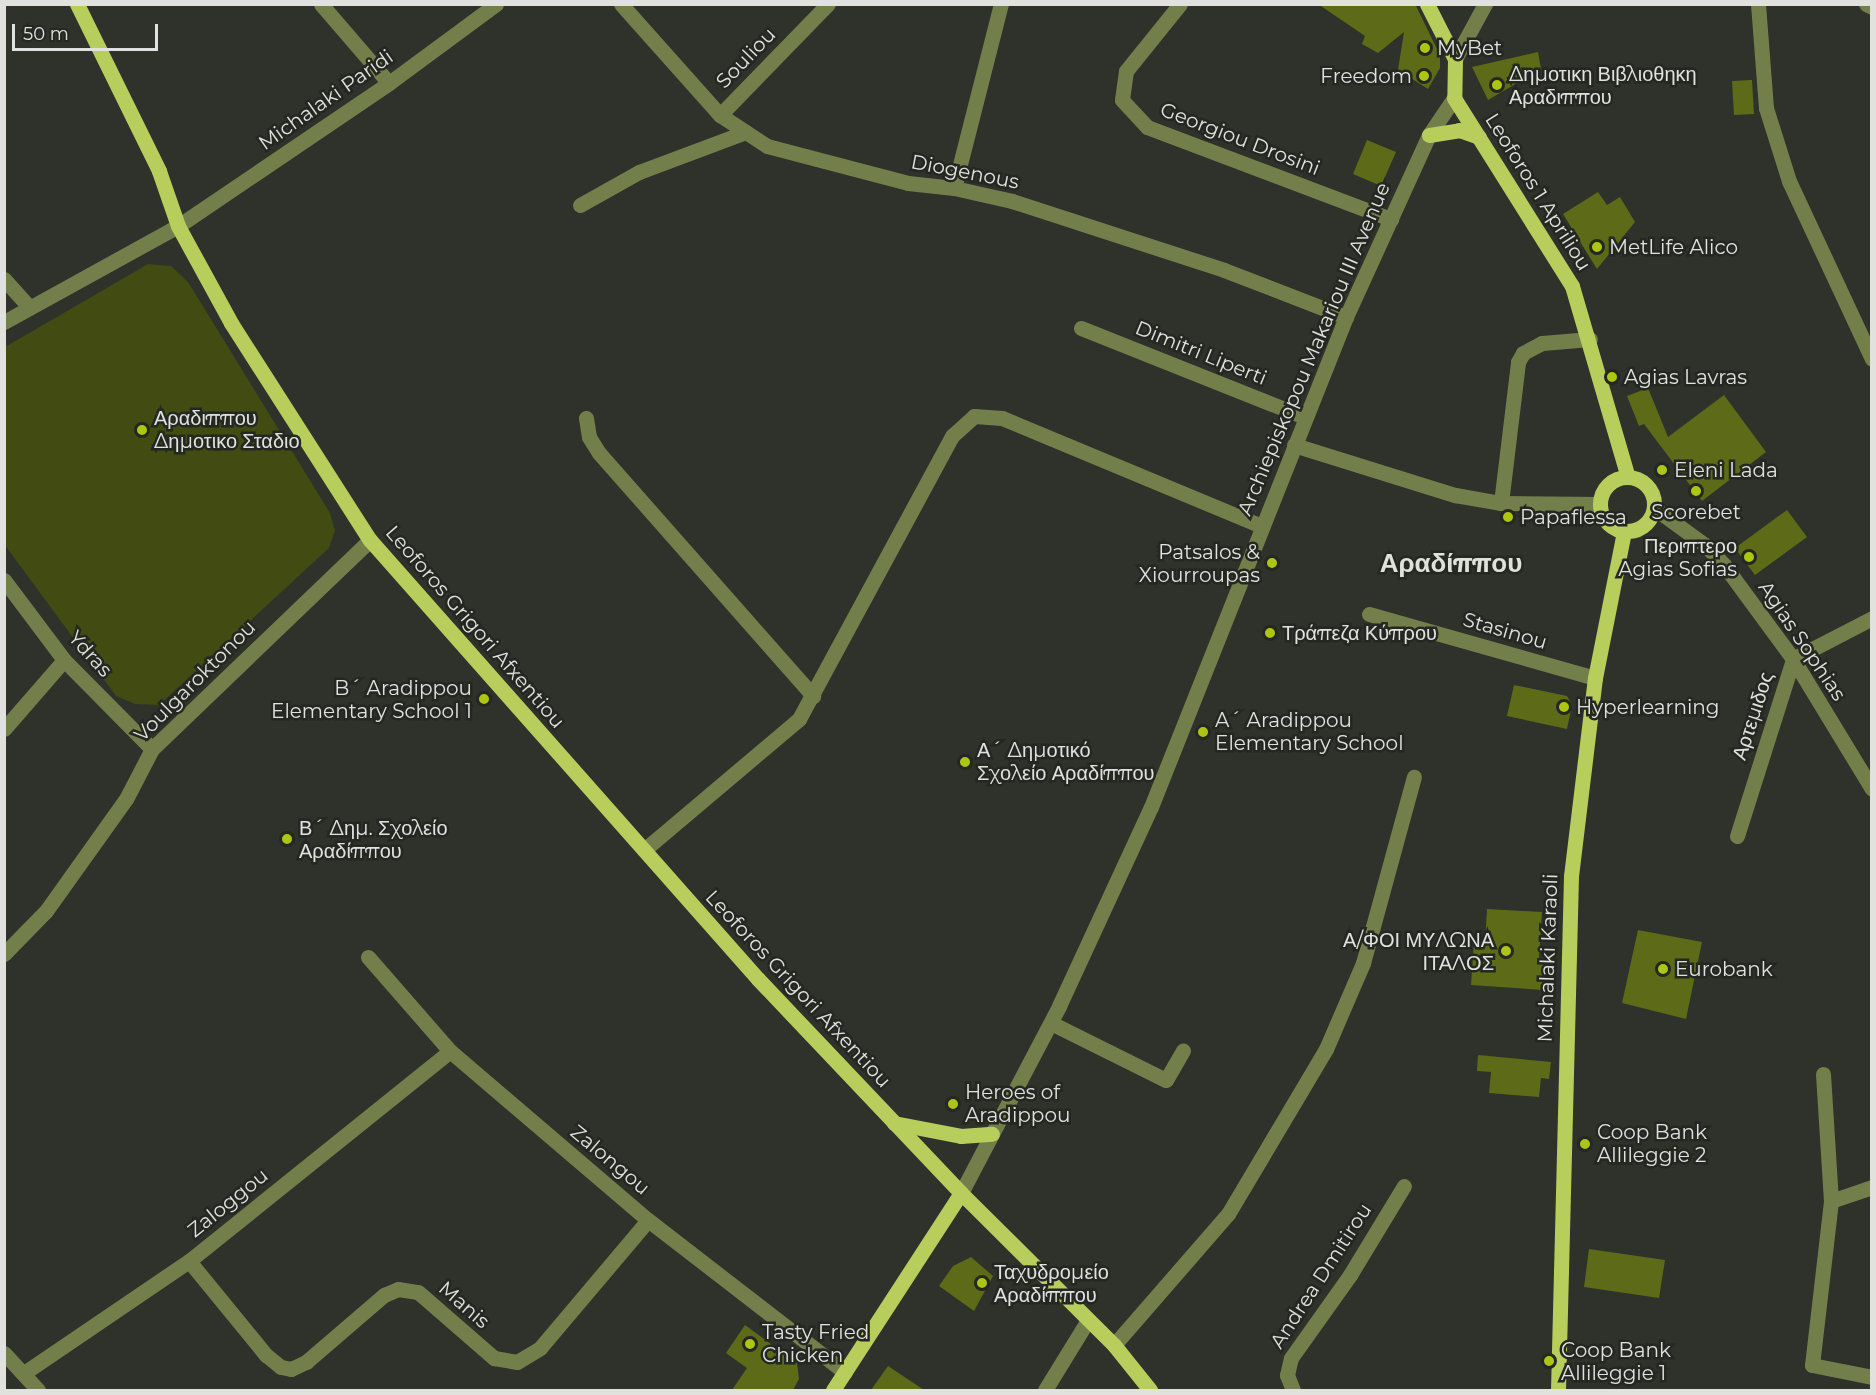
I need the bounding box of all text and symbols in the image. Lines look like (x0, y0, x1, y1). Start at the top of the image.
scale bar (15, 12, 160, 50)
text: 50 m (23, 23, 69, 45)
street label: Souliou (711, 23, 781, 93)
place label: MyBet (1437, 36, 1502, 60)
marker: MyBet (1418, 41, 1432, 55)
street label: Michalaki Paridi (254, 45, 398, 155)
place label: Δημοτικη Βιβλιοθηκη Αραδιππου (1509, 62, 1697, 109)
place label: Freedom (1320, 64, 1412, 88)
marker: Freedom (1417, 69, 1431, 83)
marker: Δημοτικη Βιβλιοθηκη Αραδιππου (1490, 78, 1504, 92)
street label: Georgiou Drosini (1157, 98, 1323, 180)
street label: Leoforos 1 Apriliou (1480, 109, 1596, 275)
street label: Diogenous (909, 150, 1021, 194)
street label: Archiepiskopou Makariou III Avenue (1233, 179, 1395, 519)
place label: MetLife Alico (1609, 235, 1738, 259)
marker: MetLife Alico (1590, 240, 1604, 254)
street label: Dimitri Liperti (1132, 316, 1270, 390)
place label: Agias Lavras (1624, 365, 1747, 389)
marker: Agias Lavras (1605, 370, 1619, 384)
place label: Αραδιππου Δημοτικο Σταδιο (154, 406, 300, 453)
marker: Αραδιππου Δημοτικο Σταδιο (135, 423, 149, 437)
place label: Eleni Lada (1674, 458, 1778, 482)
marker: Eleni Lada (1655, 463, 1669, 477)
marker: Scorebet (1689, 484, 1703, 498)
place label: Scorebet (1651, 500, 1741, 524)
place label: Papaflessa (1520, 505, 1627, 529)
marker: Papaflessa (1501, 510, 1515, 524)
street label: Leoforos Grigori Afxentiou (380, 521, 570, 733)
place label: Περιπτερο Agias Sofias (1618, 534, 1737, 581)
place label: Patsalos & Xiourroupas (1139, 540, 1260, 587)
district label: Αραδίππου (1380, 548, 1522, 580)
marker: Περιπτερο Agias Sofias (1742, 550, 1756, 564)
marker: Patsalos & Xiourroupas (1265, 556, 1279, 570)
street label: Agias Sophias (1753, 577, 1851, 705)
street label: Stasinou (1460, 608, 1550, 654)
street label: Voulgaroktonou (129, 615, 261, 747)
place label: Τράπεζα Κύπρου (1282, 621, 1437, 645)
street label: Ydras (63, 626, 117, 682)
marker: Τράπεζα Κύπρου (1263, 626, 1277, 640)
street label: Αρτεμιδος (1728, 669, 1778, 763)
place label: B´ Aradippou Elementary School 1 (271, 676, 472, 723)
marker: B´ Aradippou Elementary School 1 (477, 692, 491, 706)
place label: Hyperlearning (1576, 695, 1720, 719)
marker: Hyperlearning (1557, 700, 1571, 714)
place label: A´ Aradippou Elementary School (1215, 708, 1404, 755)
marker: A´ Aradippou Elementary School (1196, 725, 1210, 739)
place label: Α´ Δημοτικό Σχολείο Αραδίππου (977, 738, 1155, 785)
marker: Α´ Δημοτικό Σχολείο Αραδίππου (958, 755, 972, 769)
place label: Β´ Δημ. Σχολείο Αραδίππου (299, 816, 448, 863)
marker: Β´ Δημ. Σχολείο Αραδίππου (280, 832, 294, 846)
street label: Michalaki Karaoli (1533, 873, 1563, 1043)
street label: Leoforos Grigori Afxentiou (700, 885, 896, 1093)
place label: Α/ΦΟΙ ΜΥΛΩΝΑ ΙΤΑΛΟΣ (1343, 928, 1494, 975)
marker: Α/ΦΟΙ ΜΥΛΩΝΑ ΙΤΑΛΟΣ (1499, 944, 1513, 958)
place label: Eurobank (1675, 957, 1773, 981)
marker: Eurobank (1656, 962, 1670, 976)
place label: Heroes of Aradippou (965, 1080, 1070, 1127)
marker: Heroes of Aradippou (946, 1097, 960, 1111)
street label: Zalongou (566, 1120, 654, 1200)
place label: Coop Bank Allileggie 2 (1597, 1120, 1707, 1167)
marker: Coop Bank Allileggie 2 (1578, 1137, 1592, 1151)
street label: Zaloggou (183, 1163, 273, 1243)
street label: Andrea Dmitirou (1265, 1199, 1377, 1353)
place label: Ταχυδρομείο Αραδίππου (994, 1260, 1109, 1307)
street label: Manis (434, 1276, 494, 1334)
marker: Ταχυδρομείο Αραδίππου (975, 1276, 989, 1290)
place label: Tasty Fried Chicken (762, 1320, 869, 1367)
marker: Tasty Fried Chicken (743, 1337, 757, 1351)
place label: Coop Bank Allileggie 1 (1561, 1338, 1671, 1385)
marker: Coop Bank Allileggie 1 (1542, 1354, 1556, 1368)

